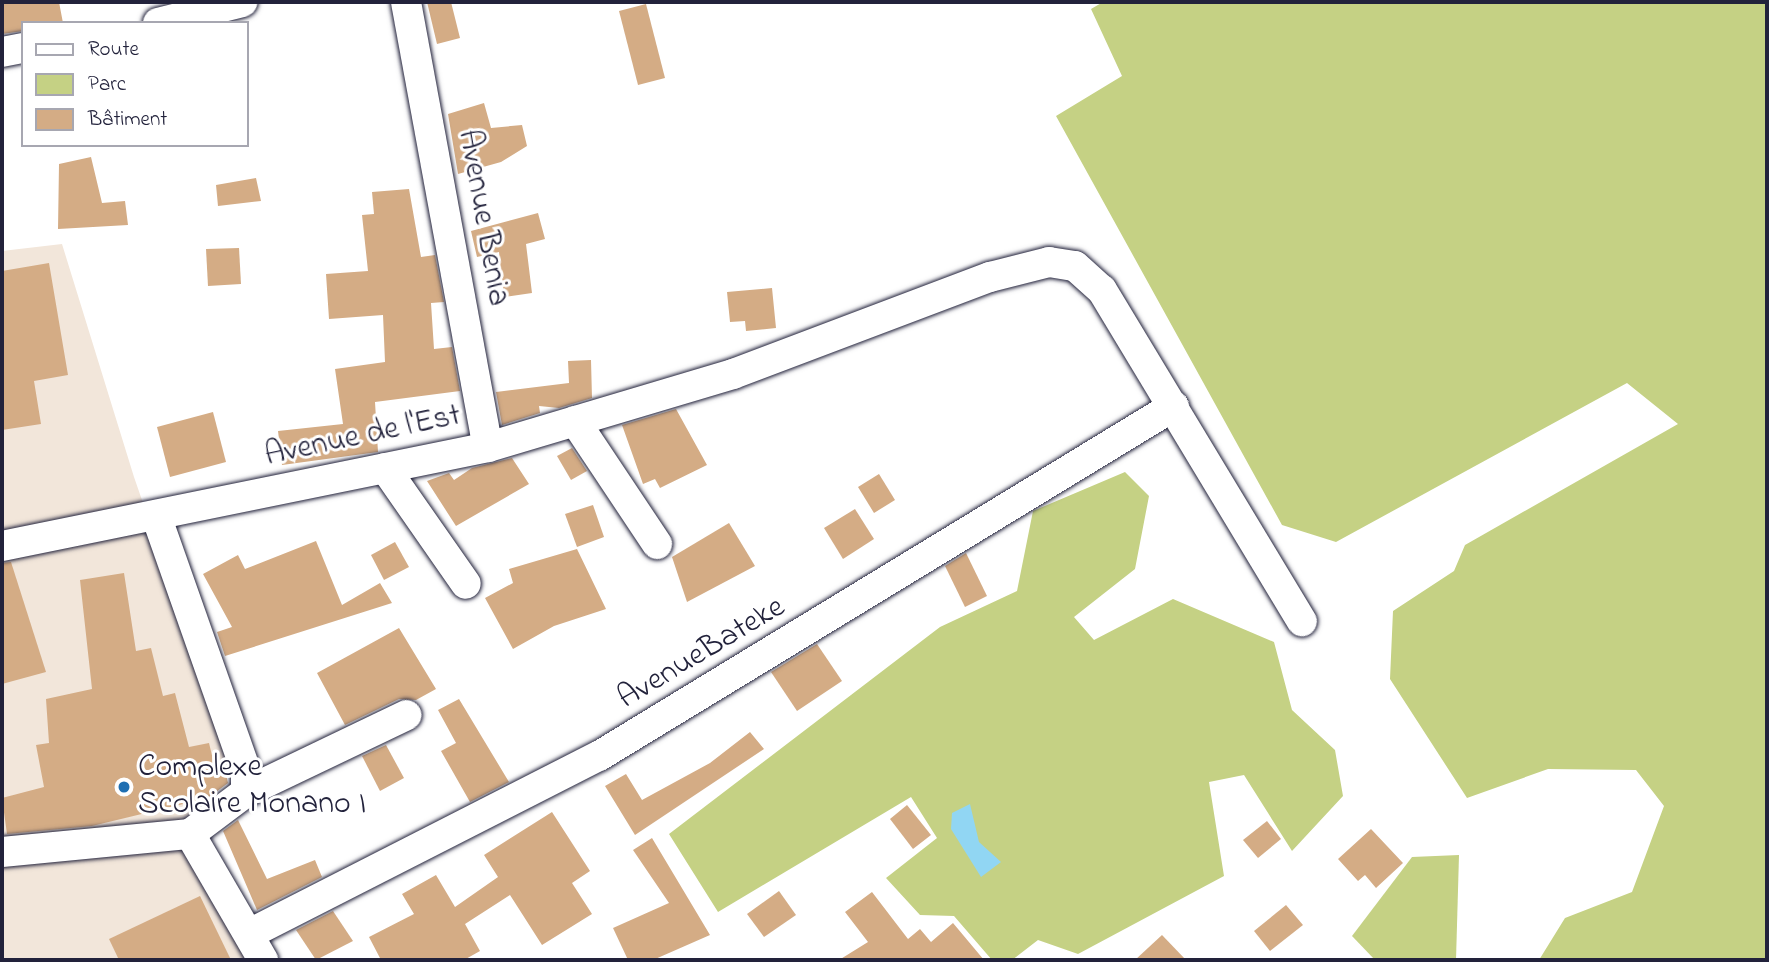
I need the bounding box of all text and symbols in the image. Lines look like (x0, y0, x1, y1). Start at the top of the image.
legend (21, 21, 248, 147)
text: Route (88, 35, 139, 65)
text: Parc (88, 70, 126, 100)
text: Bâtiment (88, 105, 167, 135)
street label: Avenue Benia (448, 127, 516, 309)
street label: Avenue de l'Est (262, 398, 464, 476)
street label: AvenueBateke (612, 589, 792, 719)
place label: Complexe Scolaire Monano I (138, 750, 366, 825)
marker: Complexe Scolaire Monano I (116, 779, 132, 795)

